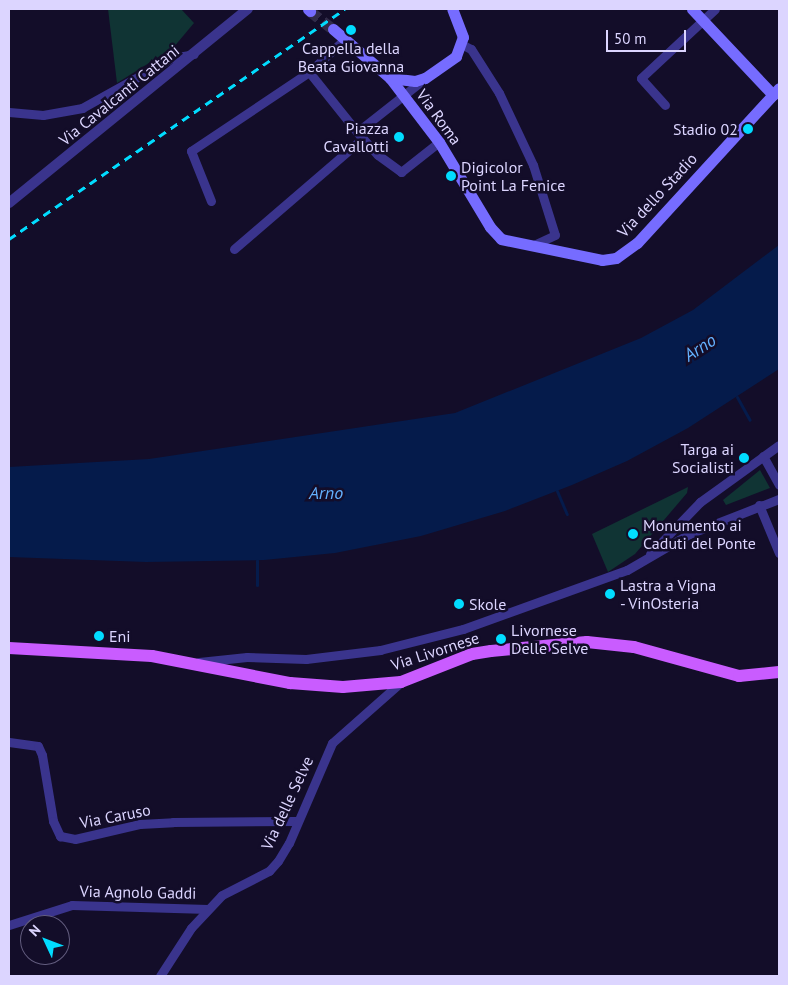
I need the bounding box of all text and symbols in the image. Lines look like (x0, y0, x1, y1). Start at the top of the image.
scale bar (608, 20, 688, 52)
marker: Cappella della Beata Giovanna (345, 24, 357, 36)
text: 50 m (614, 29, 647, 48)
place label: Cappella della Beata Giovanna (298, 38, 404, 76)
street label: Via Cavalcanti Cattani (55, 41, 183, 149)
street label: Via Roma (412, 86, 466, 148)
place label: Piazza Cavallotti (323, 118, 389, 156)
place label: Stadio 02 (673, 119, 738, 139)
marker: Stadio 02 (742, 123, 754, 135)
marker: Piazza Cavallotti (393, 131, 405, 143)
street label: Via dello Stadio (613, 149, 701, 241)
place label: Digicolor Point La Fenice (461, 157, 565, 195)
marker: Digicolor Point La Fenice (445, 170, 457, 182)
water label: Arno (680, 330, 720, 366)
place label: Targa ai Socialisti (672, 439, 734, 477)
marker: Targa ai Socialisti (738, 452, 750, 464)
water label: Arno (309, 482, 343, 504)
place label: Monumento ai Caduti del Ponte (643, 515, 756, 553)
marker: Monumento ai Caduti del Ponte (627, 528, 639, 540)
place label: Lastra a Vigna - VinOsteria (620, 575, 717, 613)
marker: Lastra a Vigna - VinOsteria (604, 588, 616, 600)
place label: Skole (469, 594, 506, 614)
marker: Skole (453, 598, 465, 610)
place label: Livornese Delle Selve (511, 620, 588, 658)
place label: Eni (109, 626, 131, 646)
street label: Via Livornese (389, 628, 481, 674)
marker: Eni (93, 630, 105, 642)
marker: Livornese Delle Selve (495, 633, 507, 645)
street label: Via delle Selve (257, 753, 317, 853)
street label: Via Caruso (78, 800, 152, 832)
street label: Via Agnolo Gaddi (79, 881, 197, 903)
north arrow (20, 915, 70, 965)
text: N (25, 921, 44, 940)

